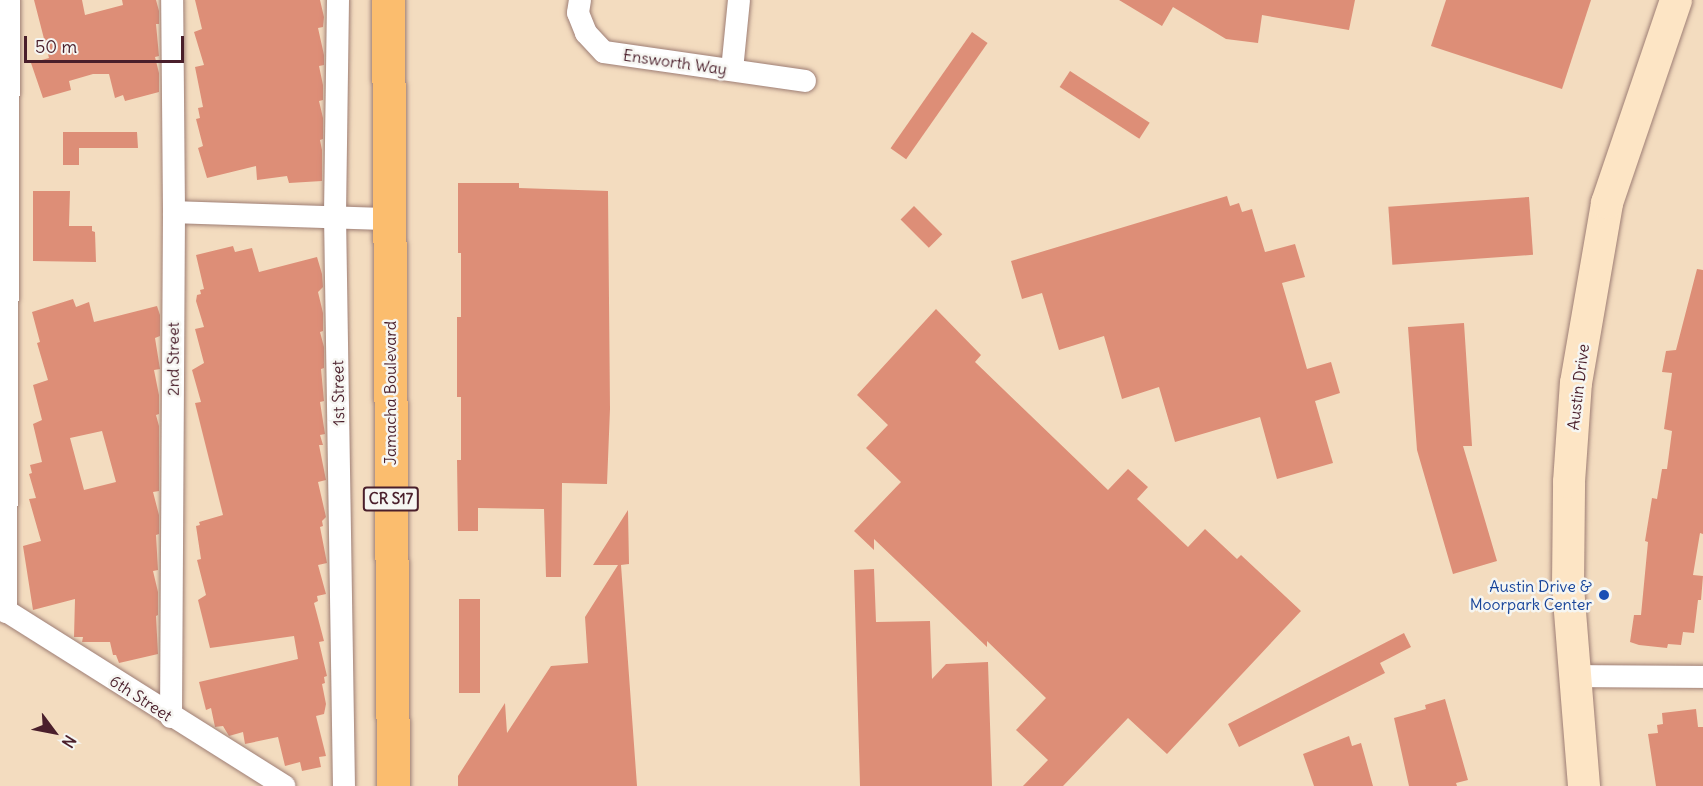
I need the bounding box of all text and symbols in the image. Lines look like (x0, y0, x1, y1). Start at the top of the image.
scale bar (27, 24, 188, 62)
text: 50 m (35, 35, 77, 58)
street label: Ensworth Way (622, 45, 728, 79)
street label: Jamacha Boulevard (380, 321, 400, 465)
street label: 2nd Street (163, 322, 183, 396)
street label: Austin Drive (1563, 343, 1593, 431)
street label: 1st Street (328, 360, 348, 426)
road number: CR S17 (362, 487, 420, 511)
place label: Austin Drive & Moorpark Center (1470, 576, 1592, 614)
marker: Austin Drive & Moorpark Center (1597, 588, 1611, 602)
street label: 6th Street (106, 671, 176, 725)
north arrow (24, 702, 84, 762)
text: N (58, 732, 81, 752)

